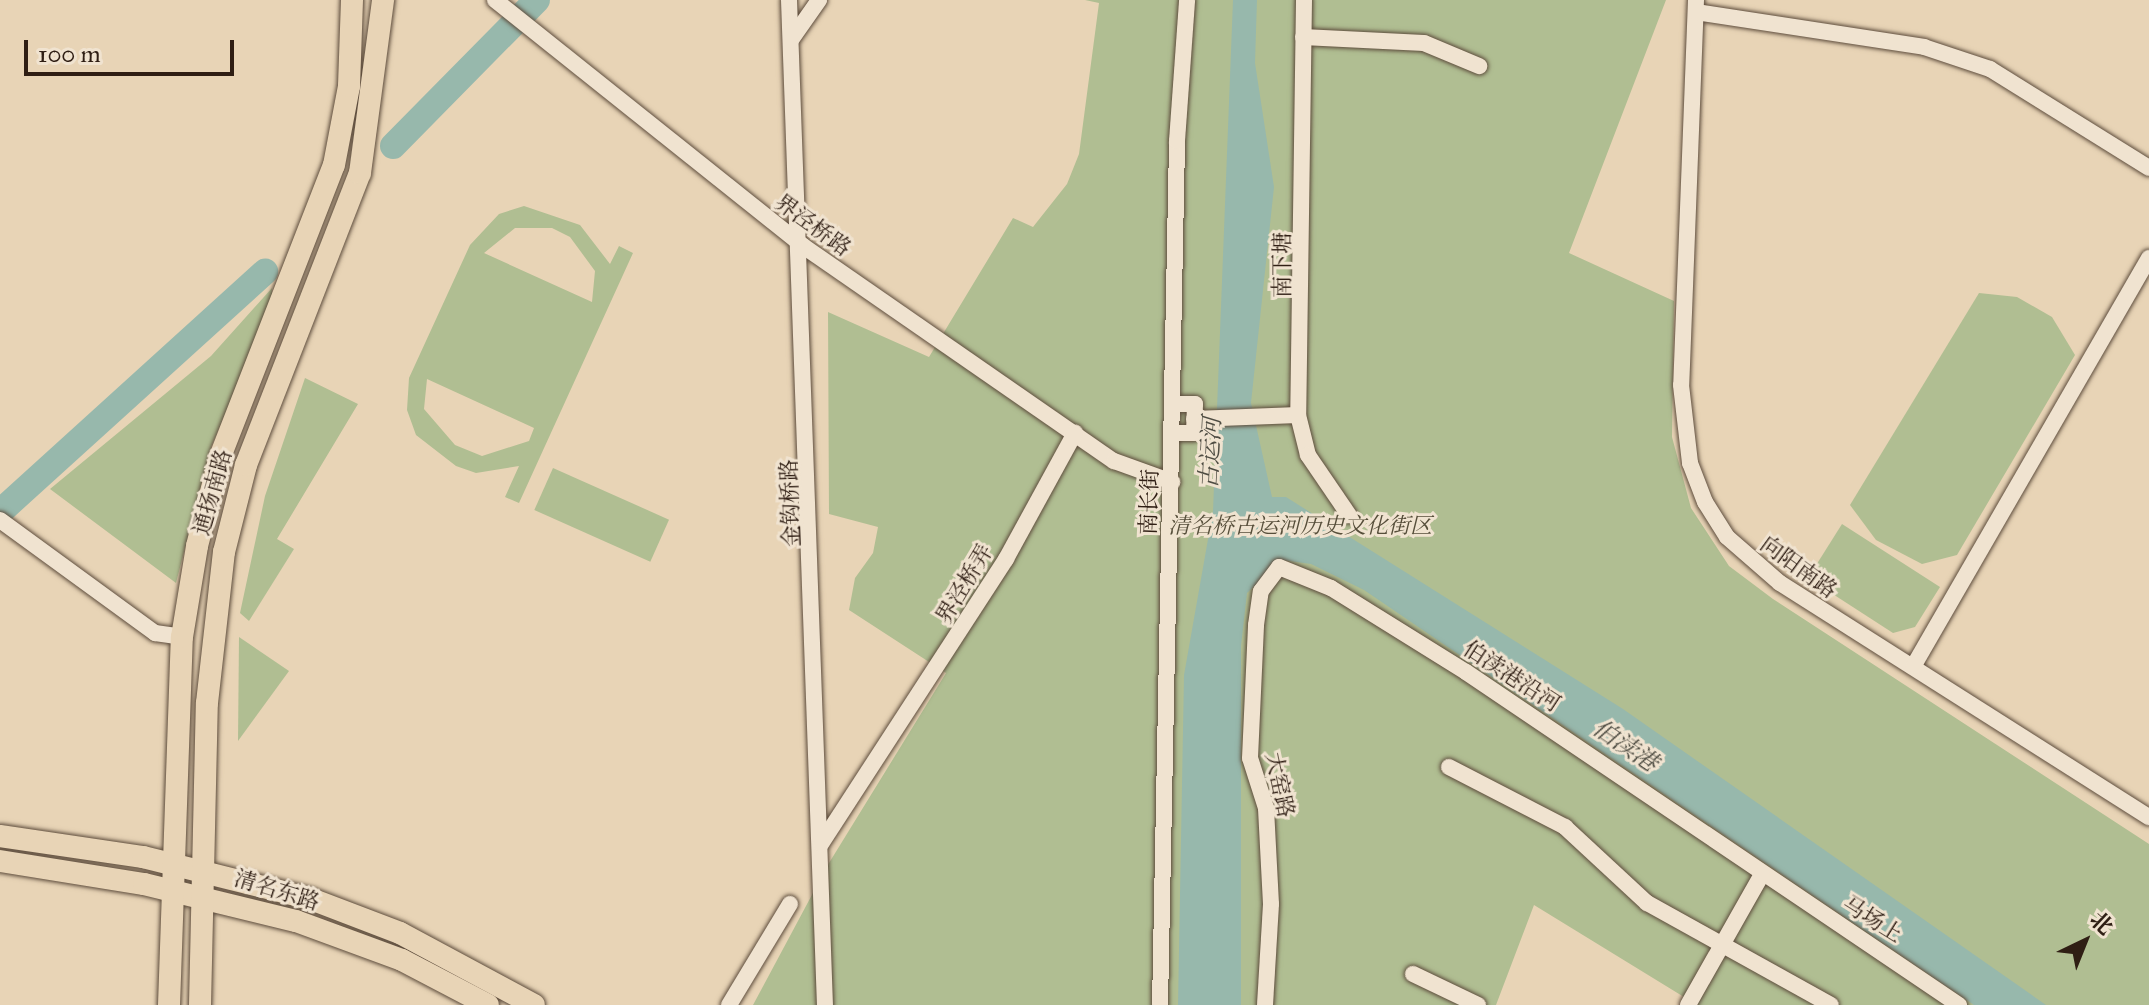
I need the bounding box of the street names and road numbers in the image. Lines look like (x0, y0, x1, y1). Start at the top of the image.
street label: 界泾桥路 (770, 188, 856, 262)
street label: 南下塘 (1269, 232, 1295, 298)
street label: 通扬南路 (187, 446, 237, 538)
street label: 金钩桥路 (775, 459, 805, 547)
street label: 南长街 (1135, 469, 1163, 535)
street label: 向阳南路 (1756, 530, 1842, 604)
street label: 界泾桥弄 (930, 539, 998, 629)
street label: 伯渎港沿河 (1459, 635, 1565, 717)
street label: 大窑路 (1260, 750, 1300, 820)
street label: 清名东路 (231, 865, 323, 915)
street label: 马场上 (1838, 890, 1908, 948)

